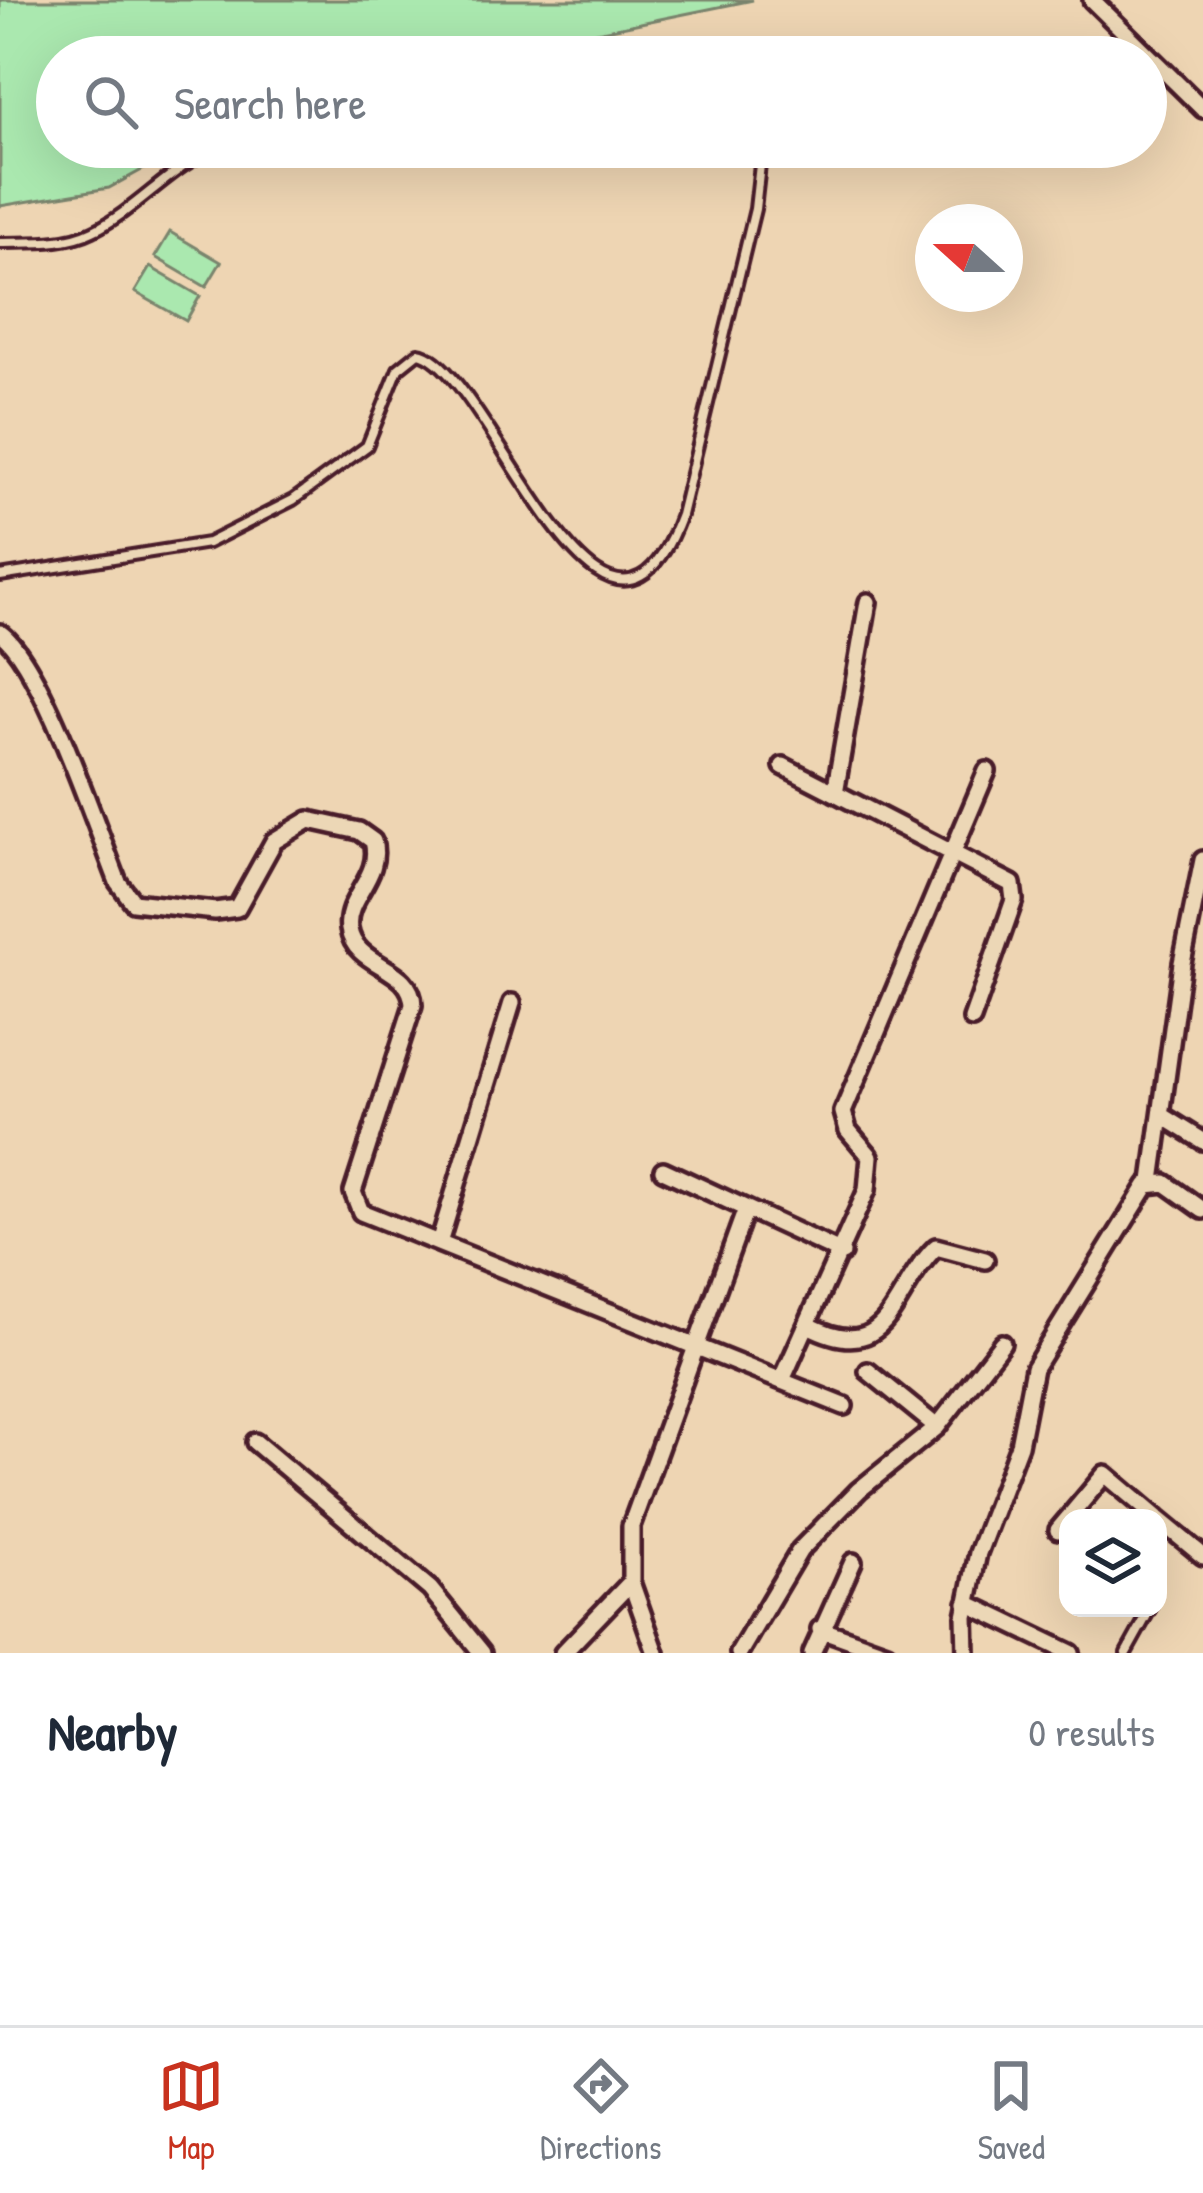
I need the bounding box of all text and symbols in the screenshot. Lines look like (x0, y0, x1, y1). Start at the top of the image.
search box (36, 36, 1167, 168)
icon: search (78, 69, 144, 135)
text: Search here (174, 72, 366, 133)
north arrow (915, 204, 1023, 312)
map controls (1059, 1509, 1167, 1617)
button: layers (1059, 1509, 1167, 1617)
text: Nearby (48, 1697, 178, 1766)
text: 0 results (1029, 1705, 1155, 1758)
tab: Map (158, 2053, 224, 2169)
tab: Directions (540, 2053, 662, 2169)
tab: Saved (978, 2053, 1045, 2169)

